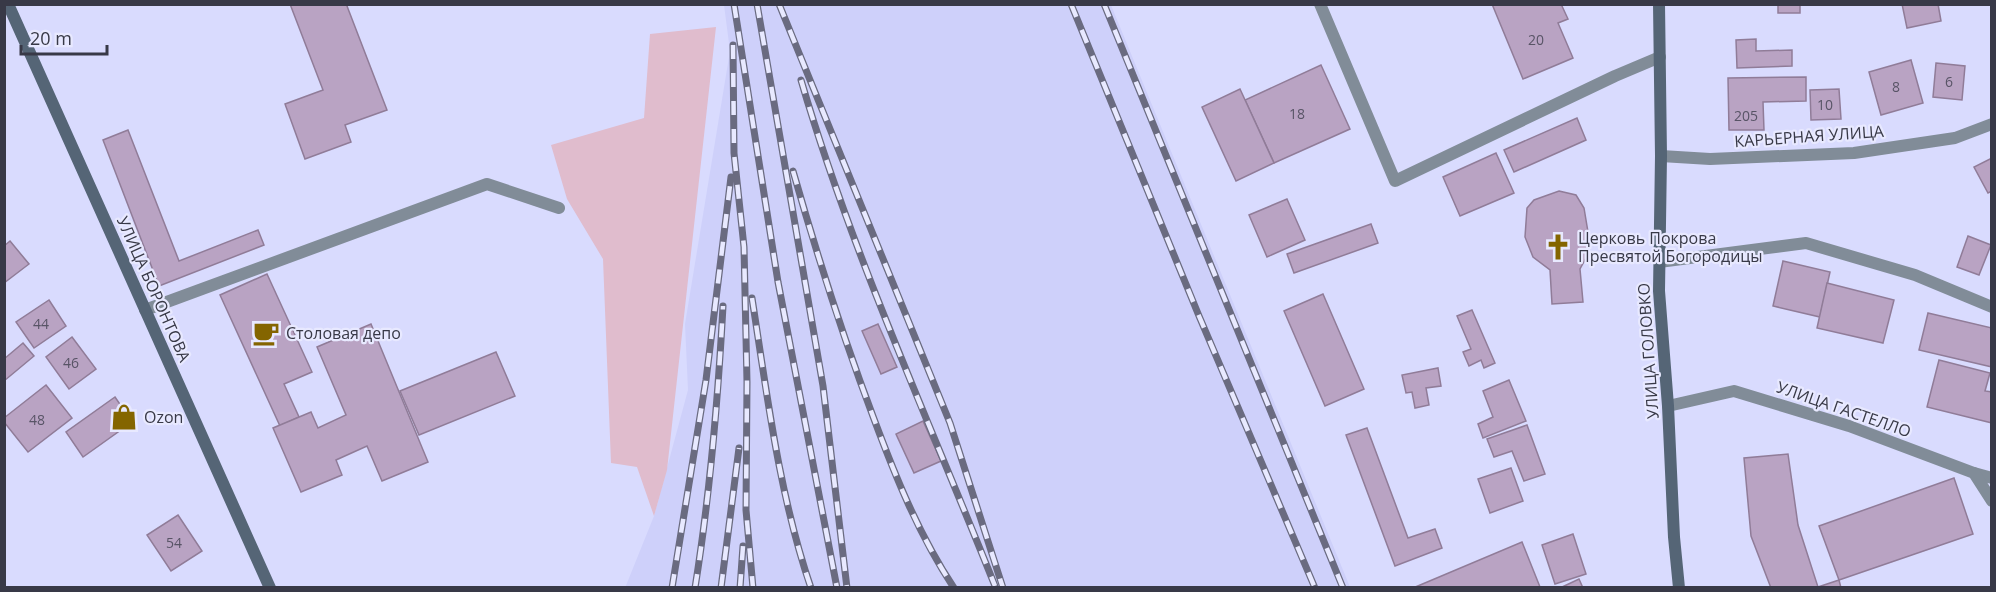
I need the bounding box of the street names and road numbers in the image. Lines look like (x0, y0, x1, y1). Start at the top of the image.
street label: КАРЬЕРНАЯ УЛИЦА (1734, 120, 1885, 152)
street label: УЛИЦА БОРОНТОВА (112, 213, 196, 366)
street label: УЛИЦА ГОЛОВКО (1632, 282, 1664, 420)
street label: УЛИЦА ГАСТЕЛЛО (1774, 376, 1914, 442)

